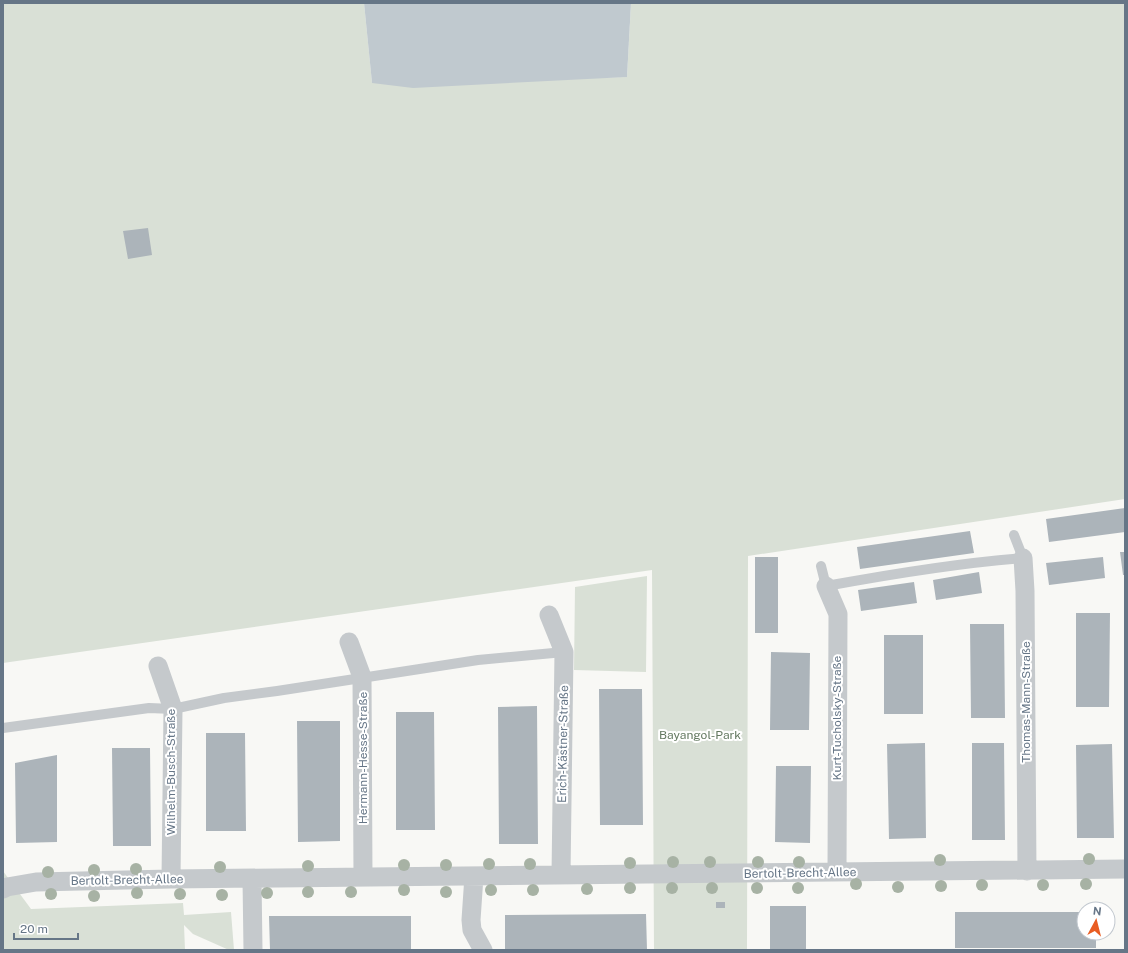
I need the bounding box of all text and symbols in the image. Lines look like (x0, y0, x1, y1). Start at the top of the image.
street label: Thomas-Mann-Straße (1019, 641, 1033, 763)
street label: Kurt-Tucholsky-Straße (830, 655, 844, 780)
street label: Erich-Kästner-Straße (555, 685, 571, 803)
street label: Hermann-Hesse-Straße (356, 691, 370, 824)
street label: Wilhelm-Busch-Straße (164, 709, 178, 835)
park label: Bayangol-Park (659, 728, 741, 742)
street label: Bertolt-Brecht-Allee (743, 865, 857, 881)
street label: Bertolt-Brecht-Allee (70, 872, 184, 888)
north arrow (1076, 901, 1116, 941)
text: N (1092, 905, 1102, 918)
scale bar (14, 915, 78, 941)
text: 20 m (20, 922, 48, 936)

